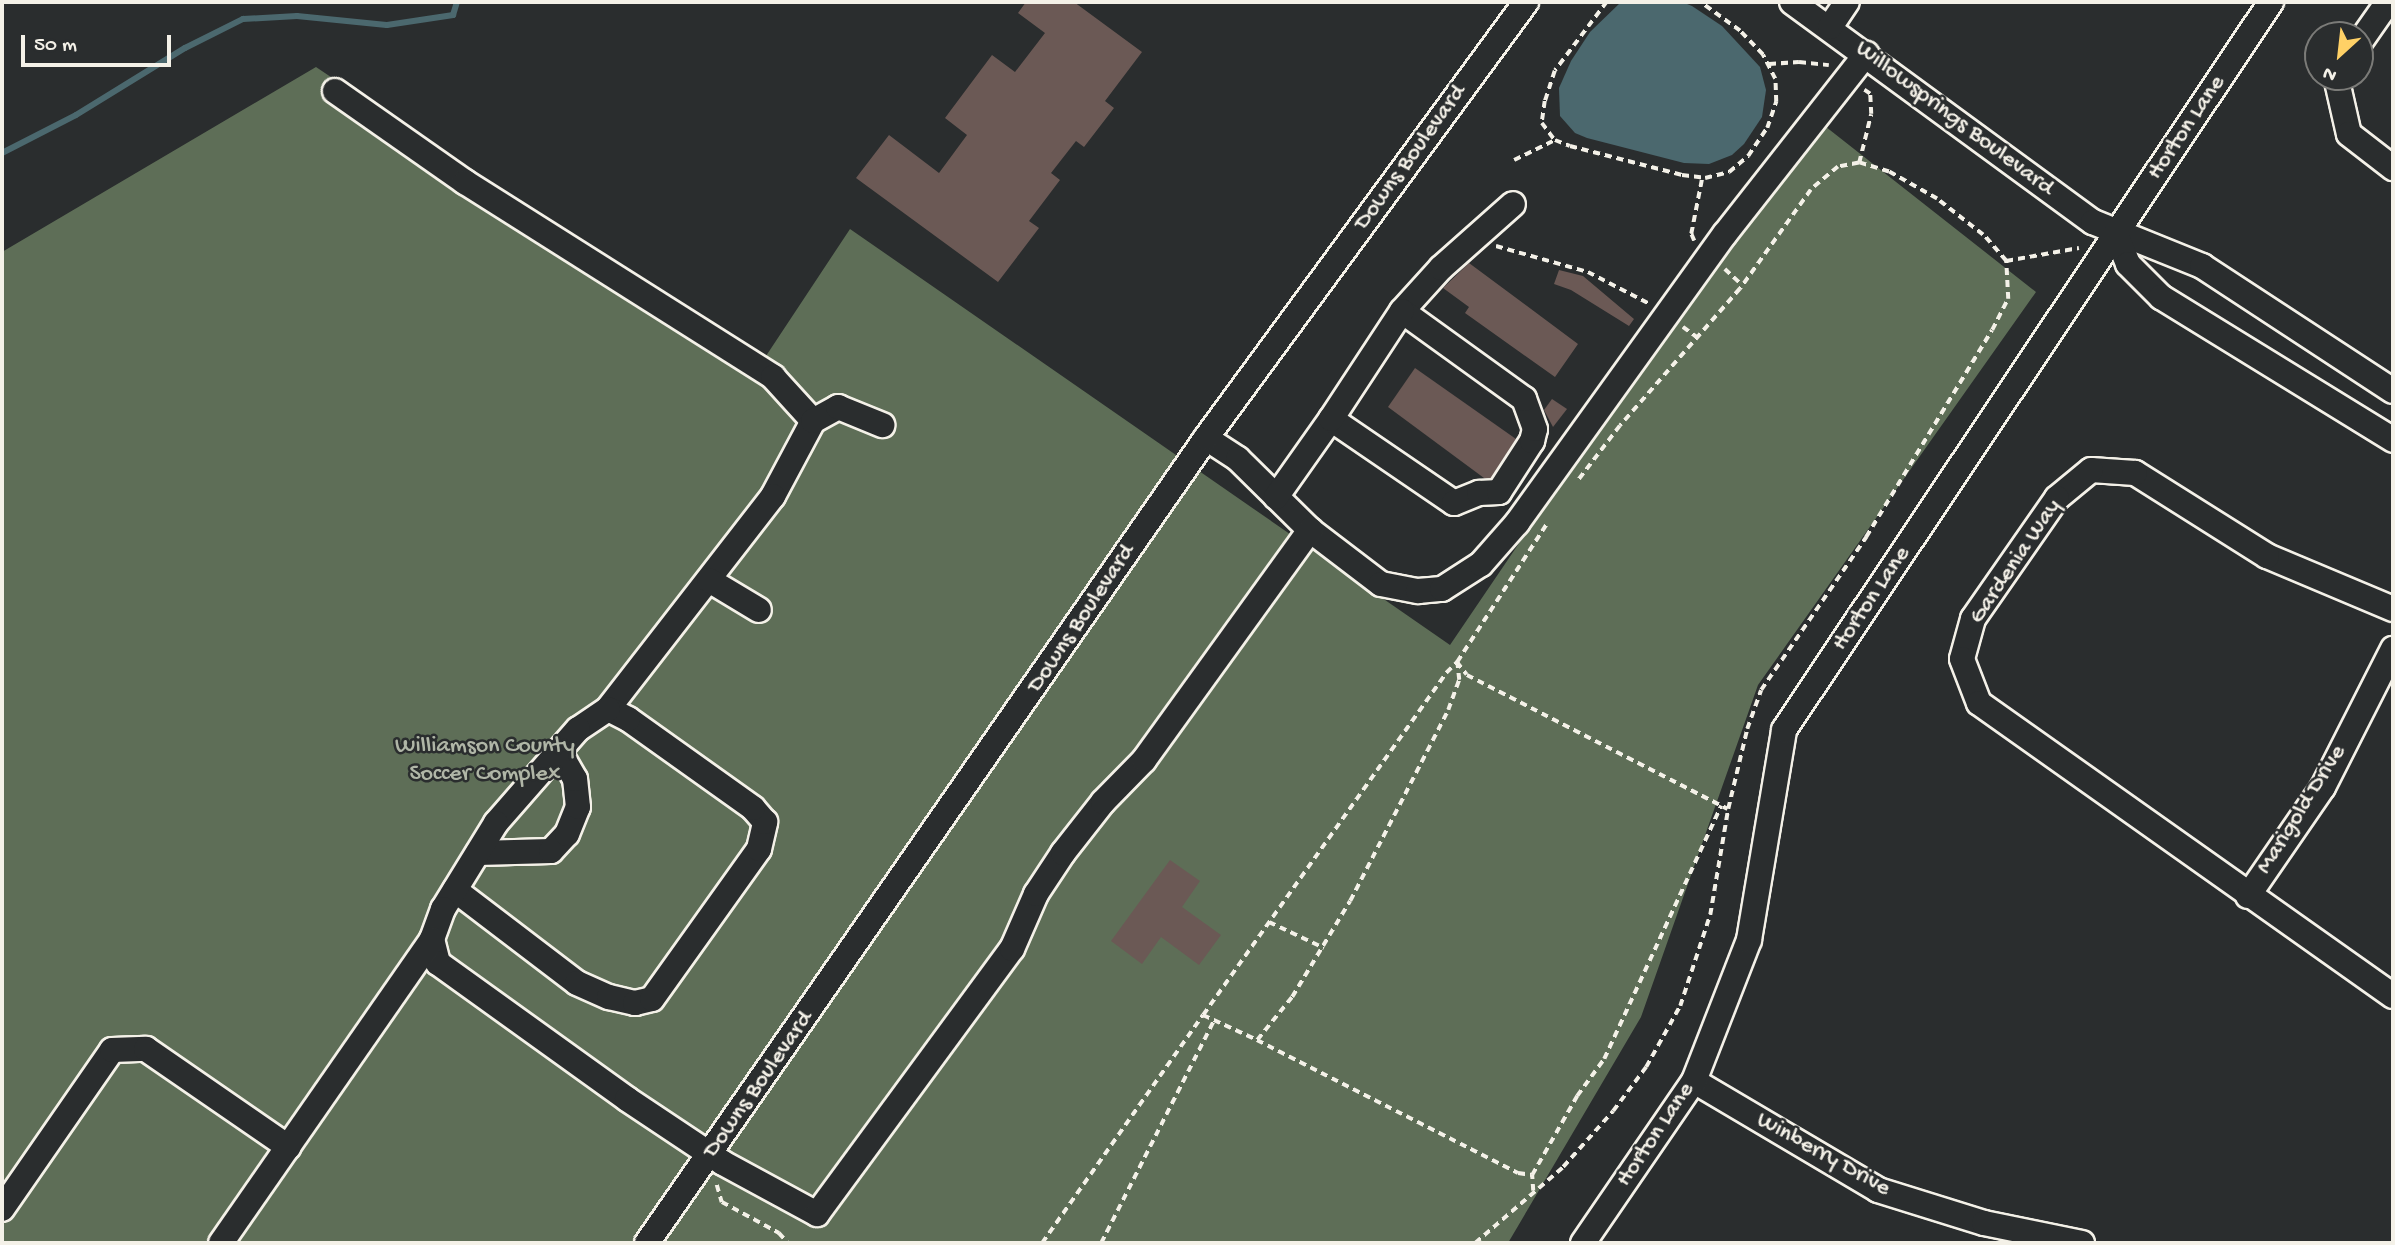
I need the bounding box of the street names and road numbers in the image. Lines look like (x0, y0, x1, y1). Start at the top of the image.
street label: Willowsprings Boulevard (1849, 35, 2059, 203)
street label: Horton Lane (2142, 70, 2232, 186)
street label: Downs Boulevard (1349, 80, 1473, 236)
street label: Gardenia Way (1964, 494, 2068, 630)
street label: Downs Boulevard (1022, 539, 1142, 699)
street label: Horton Lane (1827, 541, 1917, 657)
street label: Marigold Drive (2251, 740, 2353, 880)
street label: Downs Boulevard (698, 1006, 820, 1164)
street label: Horton Lane (1611, 1077, 1701, 1193)
street label: Winberry Drive (1751, 1106, 1895, 1204)

